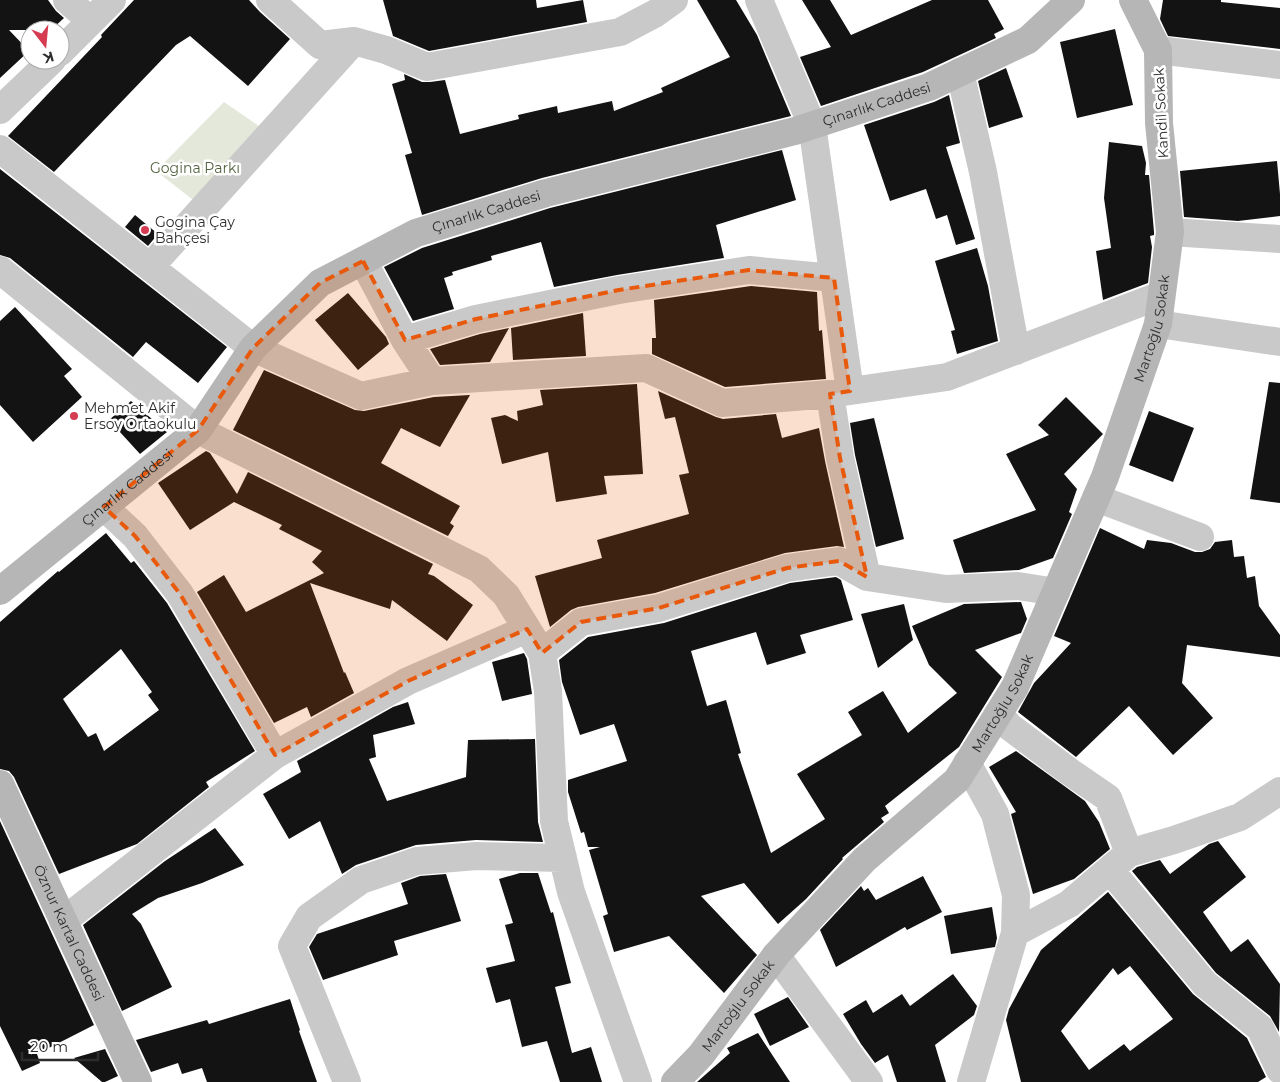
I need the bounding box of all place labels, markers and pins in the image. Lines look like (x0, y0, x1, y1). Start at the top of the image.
place label: Gogina Çay Bahçesi (155, 213, 235, 247)
marker: Gogina Çay Bahçesi (139, 224, 151, 236)
place label: Mehmet Akif Ersoy Ortaokulu (84, 399, 196, 433)
marker: Mehmet Akif Ersoy Ortaokulu (68, 410, 80, 422)

